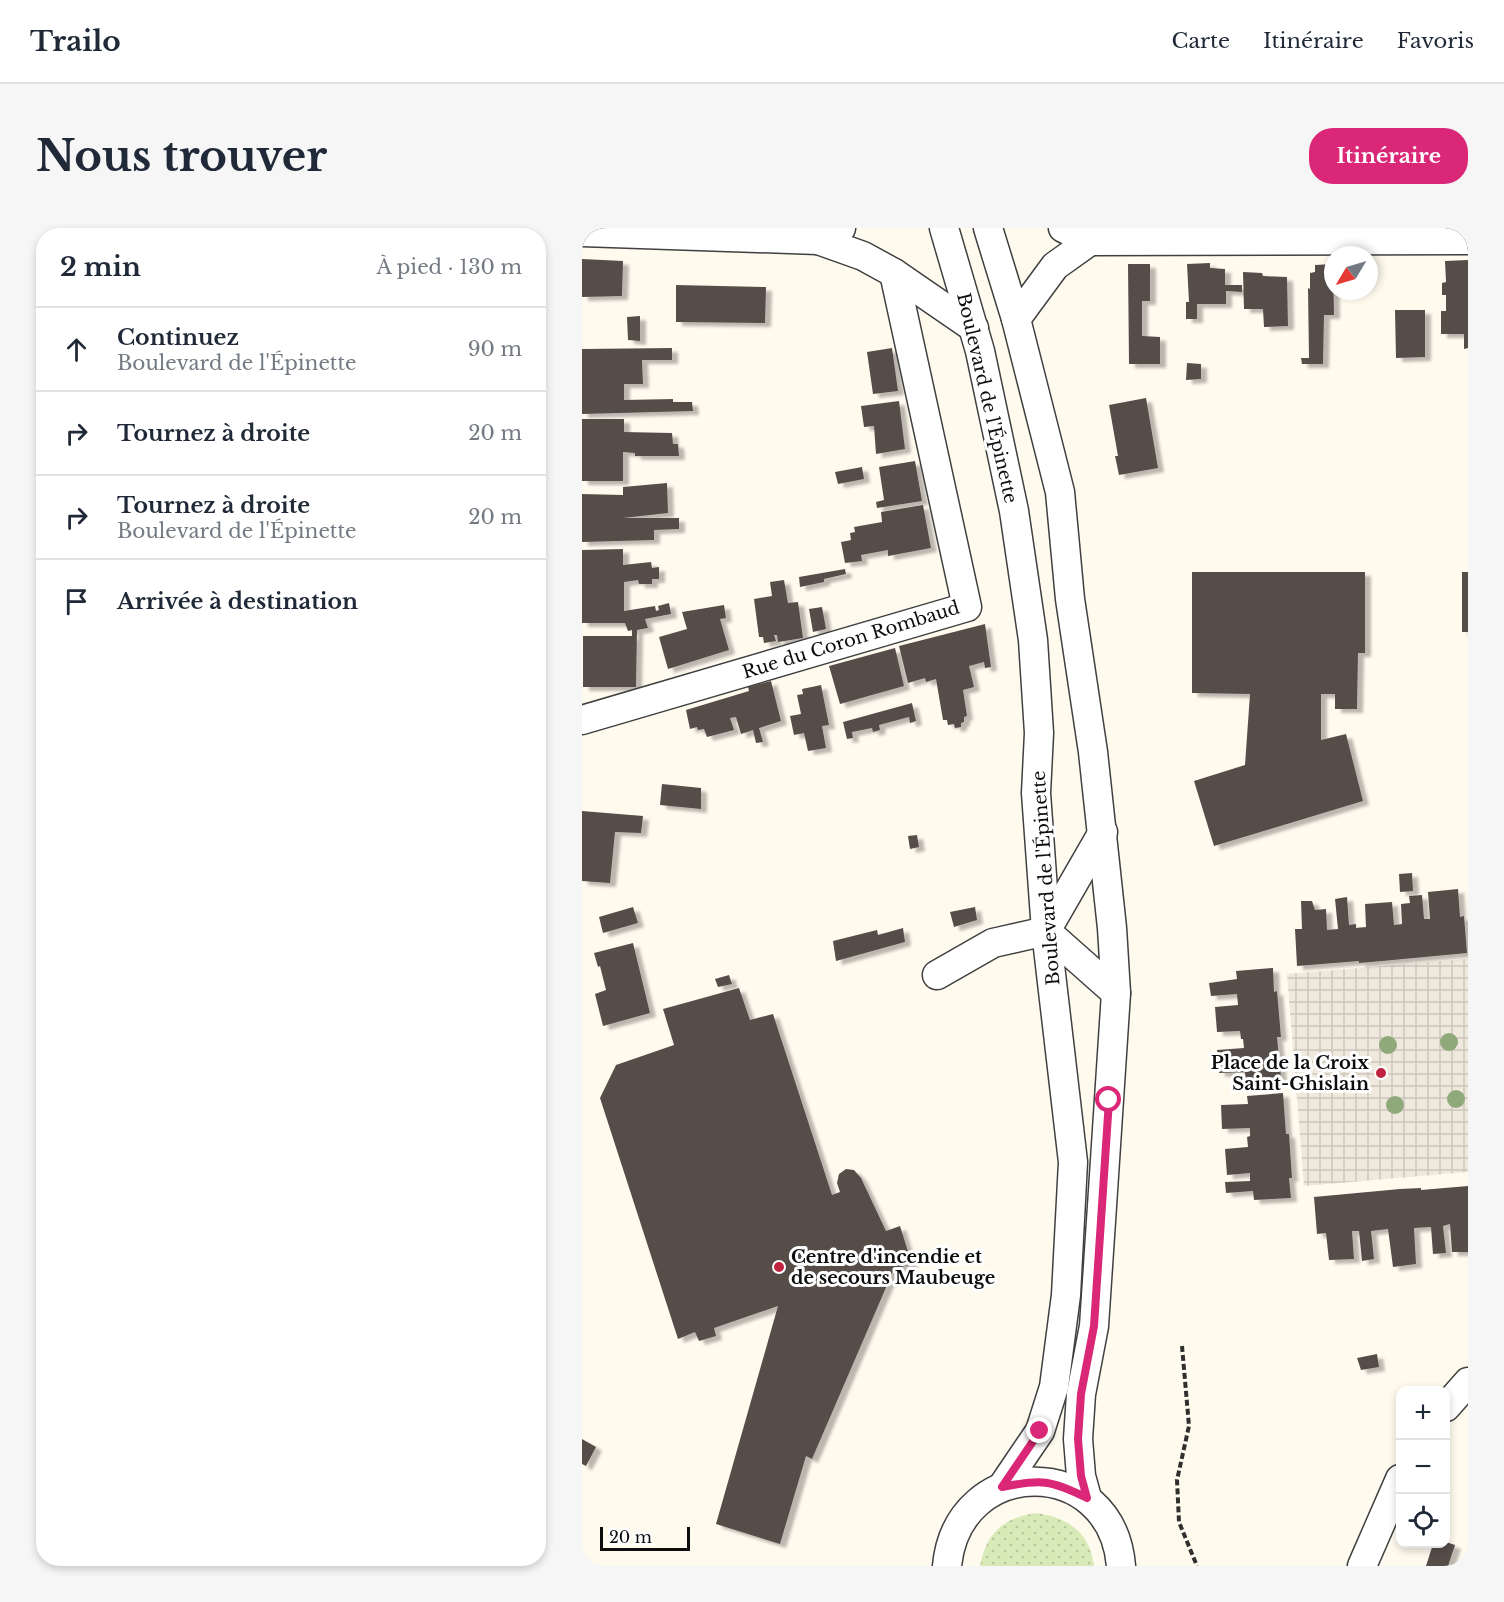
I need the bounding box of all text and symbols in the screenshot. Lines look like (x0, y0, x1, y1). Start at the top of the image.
text: Trailo (30, 24, 121, 59)
text: Carte (1172, 28, 1230, 54)
text: Itinéraire (1263, 28, 1364, 54)
text: Favoris (1397, 28, 1474, 54)
button: Itinéraire (1309, 128, 1468, 184)
text: Nous trouver (36, 130, 327, 182)
north arrow (1324, 246, 1378, 300)
text: 2 min (60, 251, 141, 283)
text: À pied · 130 m (376, 255, 522, 279)
street label: Boulevard de l'Épinette (952, 290, 1023, 505)
text: Continuez (117, 324, 239, 351)
icon: ahead (60, 333, 93, 366)
text: 90 m (468, 337, 522, 361)
text: Boulevard de l'Épinette (117, 351, 356, 375)
icon: right (60, 417, 93, 450)
text: Tournez à droite (117, 420, 310, 447)
text: 20 m (468, 421, 522, 445)
text: Tournez à droite (117, 492, 310, 519)
icon: right (60, 501, 93, 534)
text: 20 m (468, 505, 522, 529)
text: Boulevard de l'Épinette (117, 519, 356, 543)
icon: arrive (60, 585, 93, 618)
text: Arrivée à destination (117, 588, 358, 615)
street label: Rue du Coron Rombaud (740, 596, 962, 684)
street label: Boulevard de l'Épinette (1027, 770, 1064, 986)
place label: Place de la Croix Saint-Ghislain (1211, 1052, 1369, 1095)
marker: Place de la Croix Saint-Ghislain (1374, 1066, 1388, 1080)
route start (1095, 1086, 1121, 1112)
place label: Centre d'incendie et de secours Maubeuge (791, 1246, 995, 1289)
marker: Centre d'incendie et de secours Maubeuge (772, 1260, 786, 1274)
map controls (1396, 1386, 1450, 1548)
button: + (1396, 1386, 1450, 1440)
route end (1026, 1417, 1052, 1443)
button: − (1396, 1440, 1450, 1494)
button: locate (1396, 1494, 1450, 1548)
scale bar (600, 1524, 690, 1552)
text: 20 m (609, 1527, 652, 1547)

